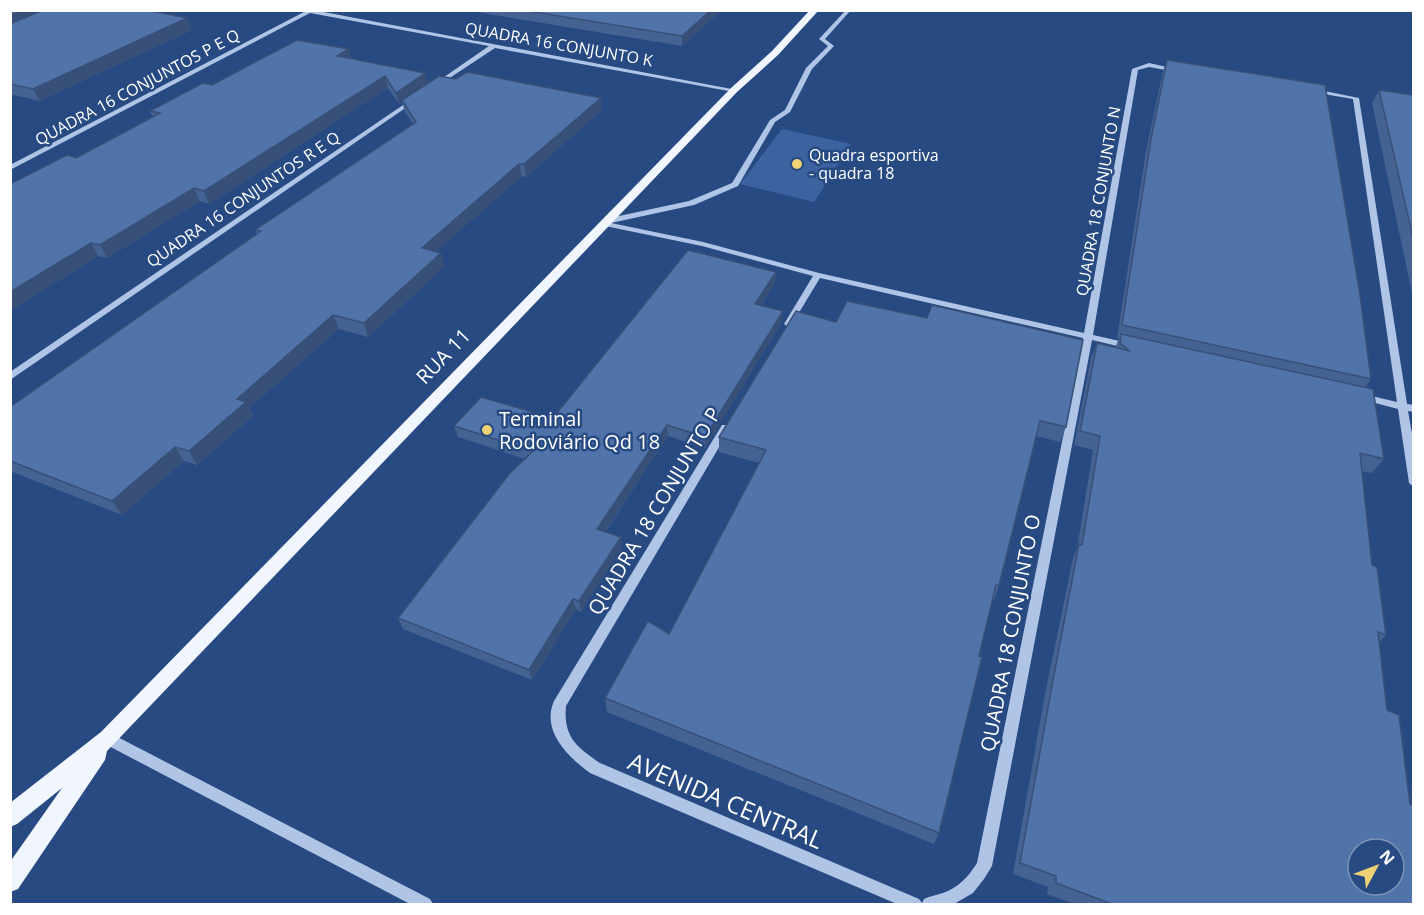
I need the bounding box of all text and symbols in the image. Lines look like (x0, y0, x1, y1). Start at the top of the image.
street label: QUADRA 16 CONJUNTO K (463, 17, 655, 71)
street label: QUADRA 16 CONJUNTOS P E Q (31, 24, 243, 150)
street label: QUADRA 18 CONJUNTO N (1070, 104, 1126, 298)
street label: QUADRA 16 CONJUNTOS R E Q (142, 126, 344, 272)
place label: Quadra esportiva - quadra 18 (809, 144, 939, 184)
marker: Quadra esportiva - quadra 18 (790, 157, 804, 171)
street label: RUA 11 (410, 322, 476, 390)
street label: QUADRA 18 CONJUNTO P (581, 402, 727, 620)
place label: Terminal Rodoviário Qd 18 (499, 405, 660, 455)
marker: Terminal Rodoviário Qd 18 (480, 423, 494, 437)
street label: QUADRA 18 CONJUNTO O (974, 512, 1046, 754)
street label: AVENIDA CENTRAL (624, 744, 828, 856)
north arrow (1346, 837, 1406, 897)
text: N (1375, 845, 1400, 869)

